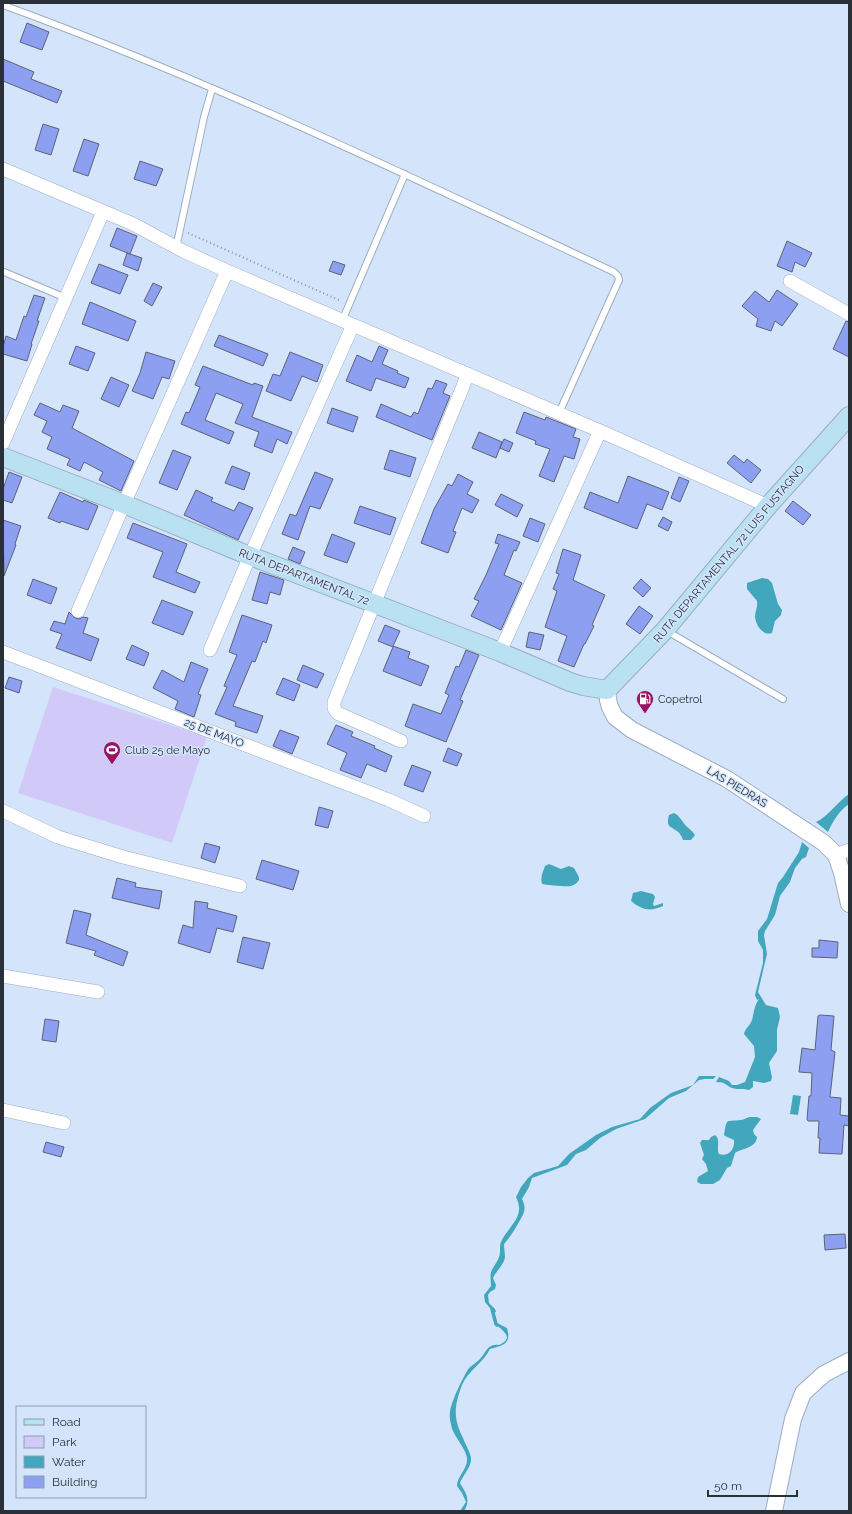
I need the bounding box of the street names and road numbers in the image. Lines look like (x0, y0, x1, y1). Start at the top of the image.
street label: RUTA DEPARTAMENTAL 72 LUIS FUSTAGNO (651, 463, 807, 645)
street label: RUTA DEPARTAMENTAL 72 (237, 546, 371, 608)
street label: 25 DE MAYO (182, 716, 246, 750)
street label: LAS PIEDRAS (704, 764, 770, 810)

